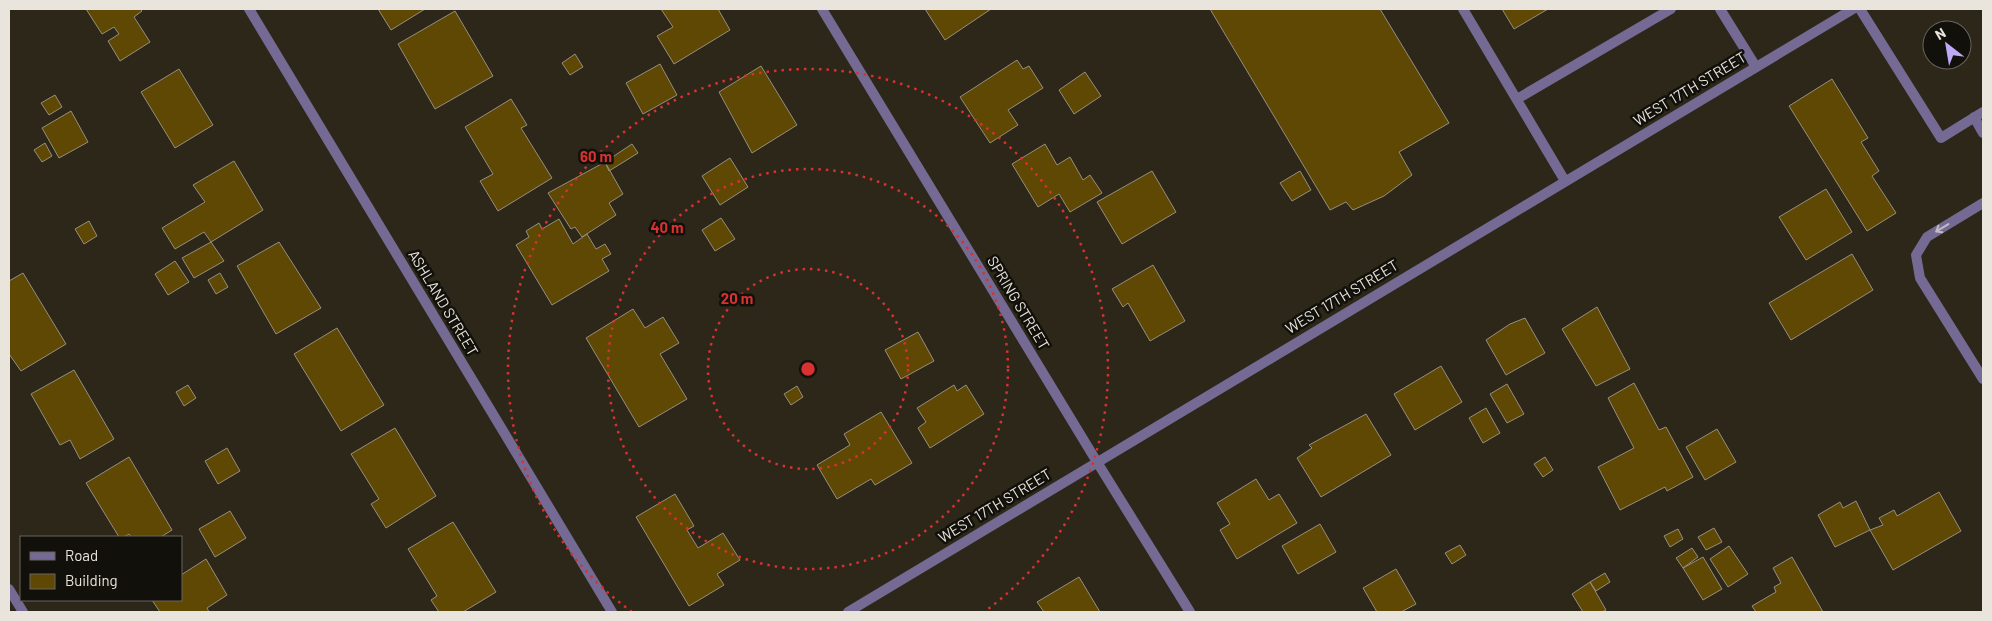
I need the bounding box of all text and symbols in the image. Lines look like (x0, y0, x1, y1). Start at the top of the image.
north arrow (1922, 20, 1972, 70)
text: N (1932, 24, 1948, 43)
street label: WEST 17TH STREET (1630, 47, 1749, 129)
text: 60 m (580, 147, 612, 165)
text: 40 m (650, 218, 684, 236)
one-way arrow (1935, 224, 1949, 234)
street label: ASHLAND STREET (405, 246, 483, 359)
street label: SPRING STREET (984, 252, 1054, 353)
street label: WEST 17TH STREET (1282, 255, 1401, 337)
text: 20 m (721, 289, 753, 307)
centre of rings (799, 360, 817, 378)
street label: WEST 17TH STREET (935, 464, 1054, 546)
legend (20, 536, 182, 601)
text: Road (65, 546, 98, 564)
text: Building (65, 571, 118, 589)

